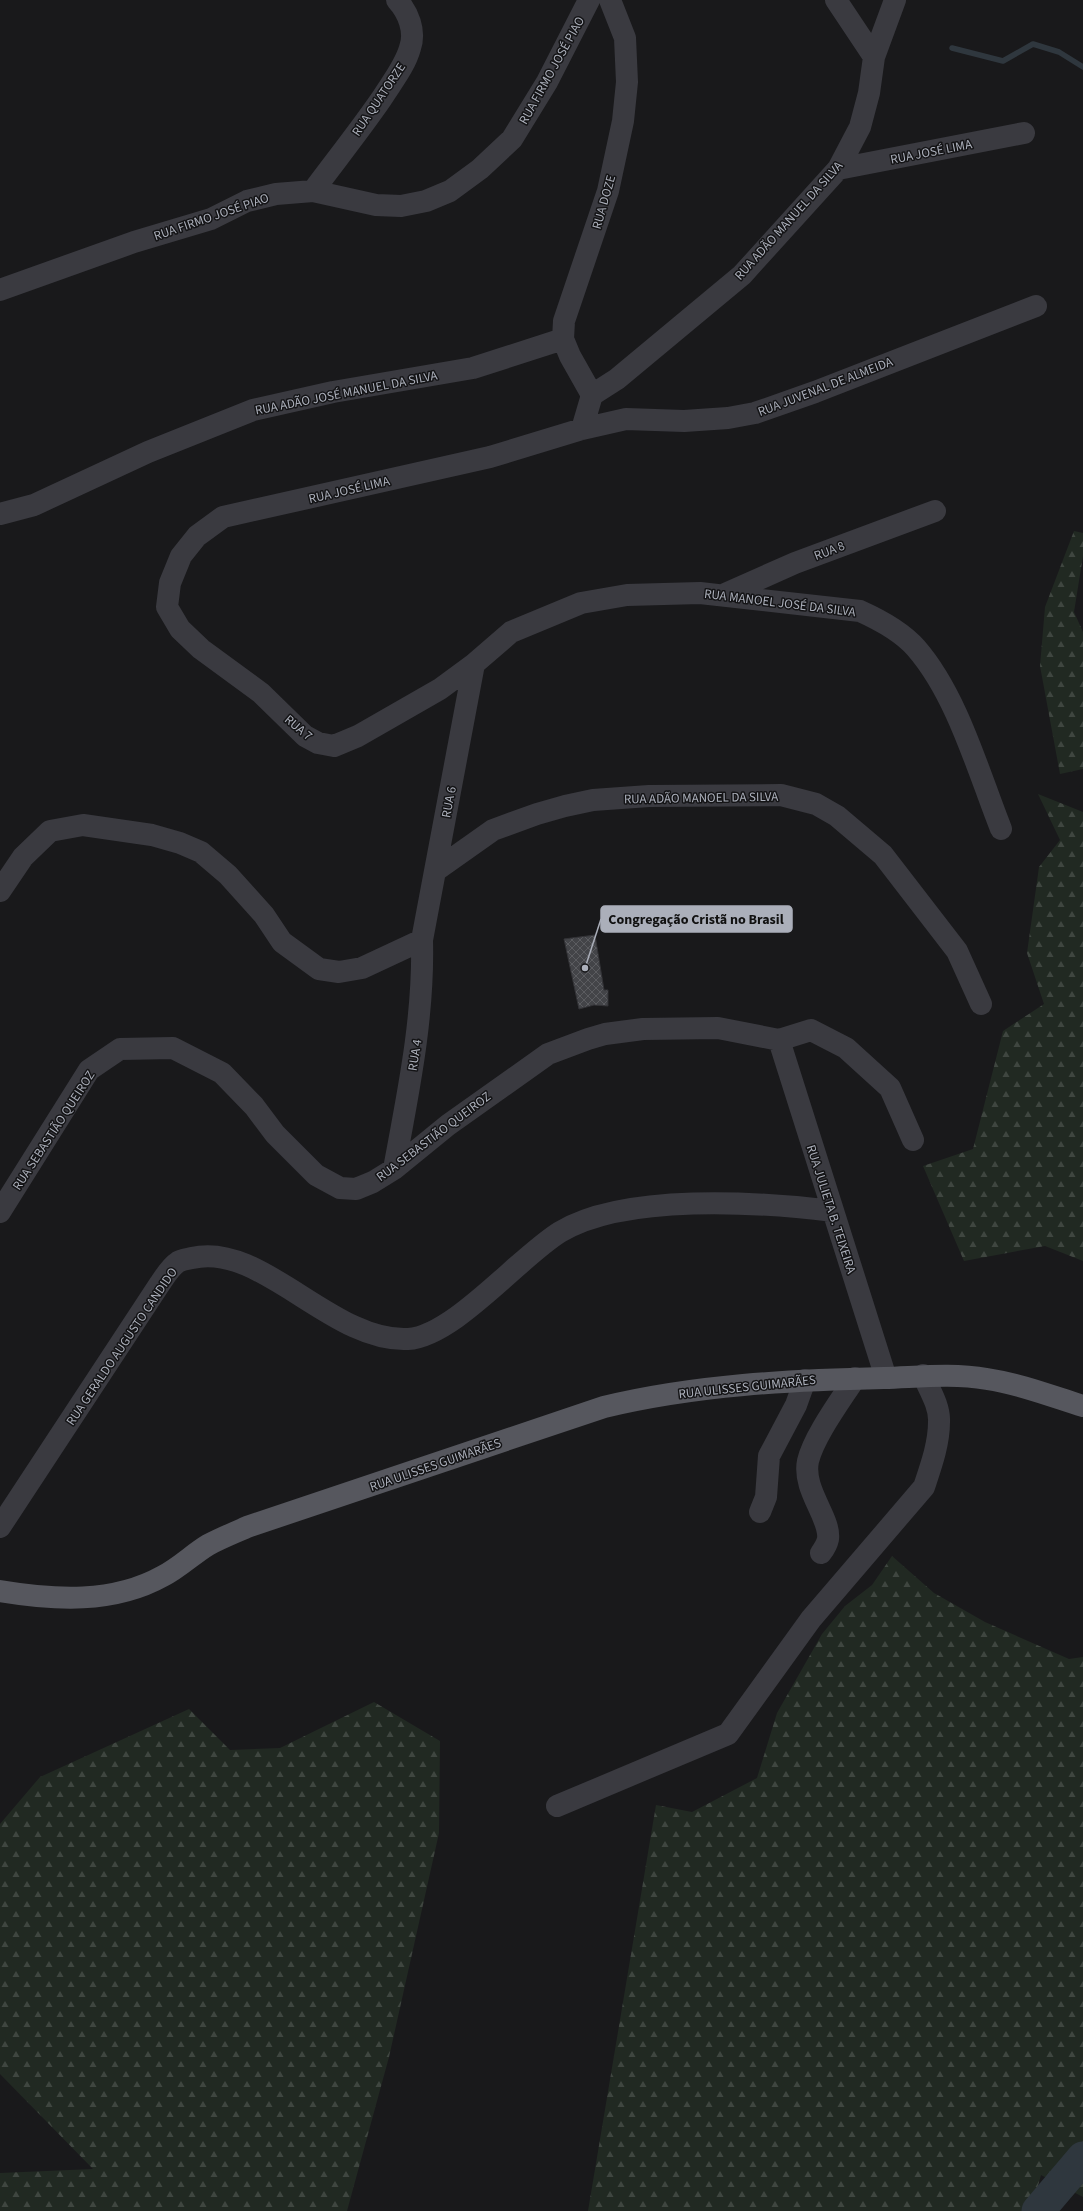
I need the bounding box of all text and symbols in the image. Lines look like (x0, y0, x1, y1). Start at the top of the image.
street label: RUA FIRMO JOSÉ PIAO (515, 13, 589, 128)
street label: RUA QUATORZE (348, 59, 410, 140)
street label: RUA JOSÉ LIMA (889, 135, 974, 169)
street label: RUA ADÃO MANUEL DA SILVA (730, 157, 848, 284)
street label: RUA DOZE (588, 173, 620, 231)
street label: RUA FIRMO JOSÉ PIAO (151, 189, 271, 245)
street label: RUA JUVENAL DE ALMEIDA (755, 353, 896, 421)
street label: RUA ADÃO JOSÉ MANUEL DA SILVA (253, 366, 440, 420)
street label: RUA JOSÉ LIMA (307, 472, 392, 508)
street label: RUA 8 (811, 537, 847, 565)
street label: RUA MANOEL JOSÉ DA SILVA (703, 585, 858, 621)
street label: RUA 7 (280, 711, 316, 745)
street label: RUA 6 (437, 785, 461, 819)
street label: RUA ADÃO MANOEL DA SILVA (624, 788, 779, 808)
callout: Congregação Cristã no Brasil (601, 906, 792, 932)
text: Congregação Cristã no Brasil (608, 910, 784, 930)
street label: RUA 4 (404, 1038, 426, 1072)
street label: RUA SEBASTIÃO QUEIROZ (8, 1067, 99, 1194)
street label: RUA SEBASTIÃO QUEIROZ (373, 1088, 495, 1186)
street label: RUA JULIETA B. TEIXEIRA (802, 1143, 861, 1277)
street label: RUA GERALDO AUGUSTO CANDIDO (62, 1264, 182, 1429)
street label: RUA ULISSES GUIMARÃES (678, 1371, 817, 1403)
street label: RUA ULISSES GUIMARÃES (367, 1434, 504, 1496)

